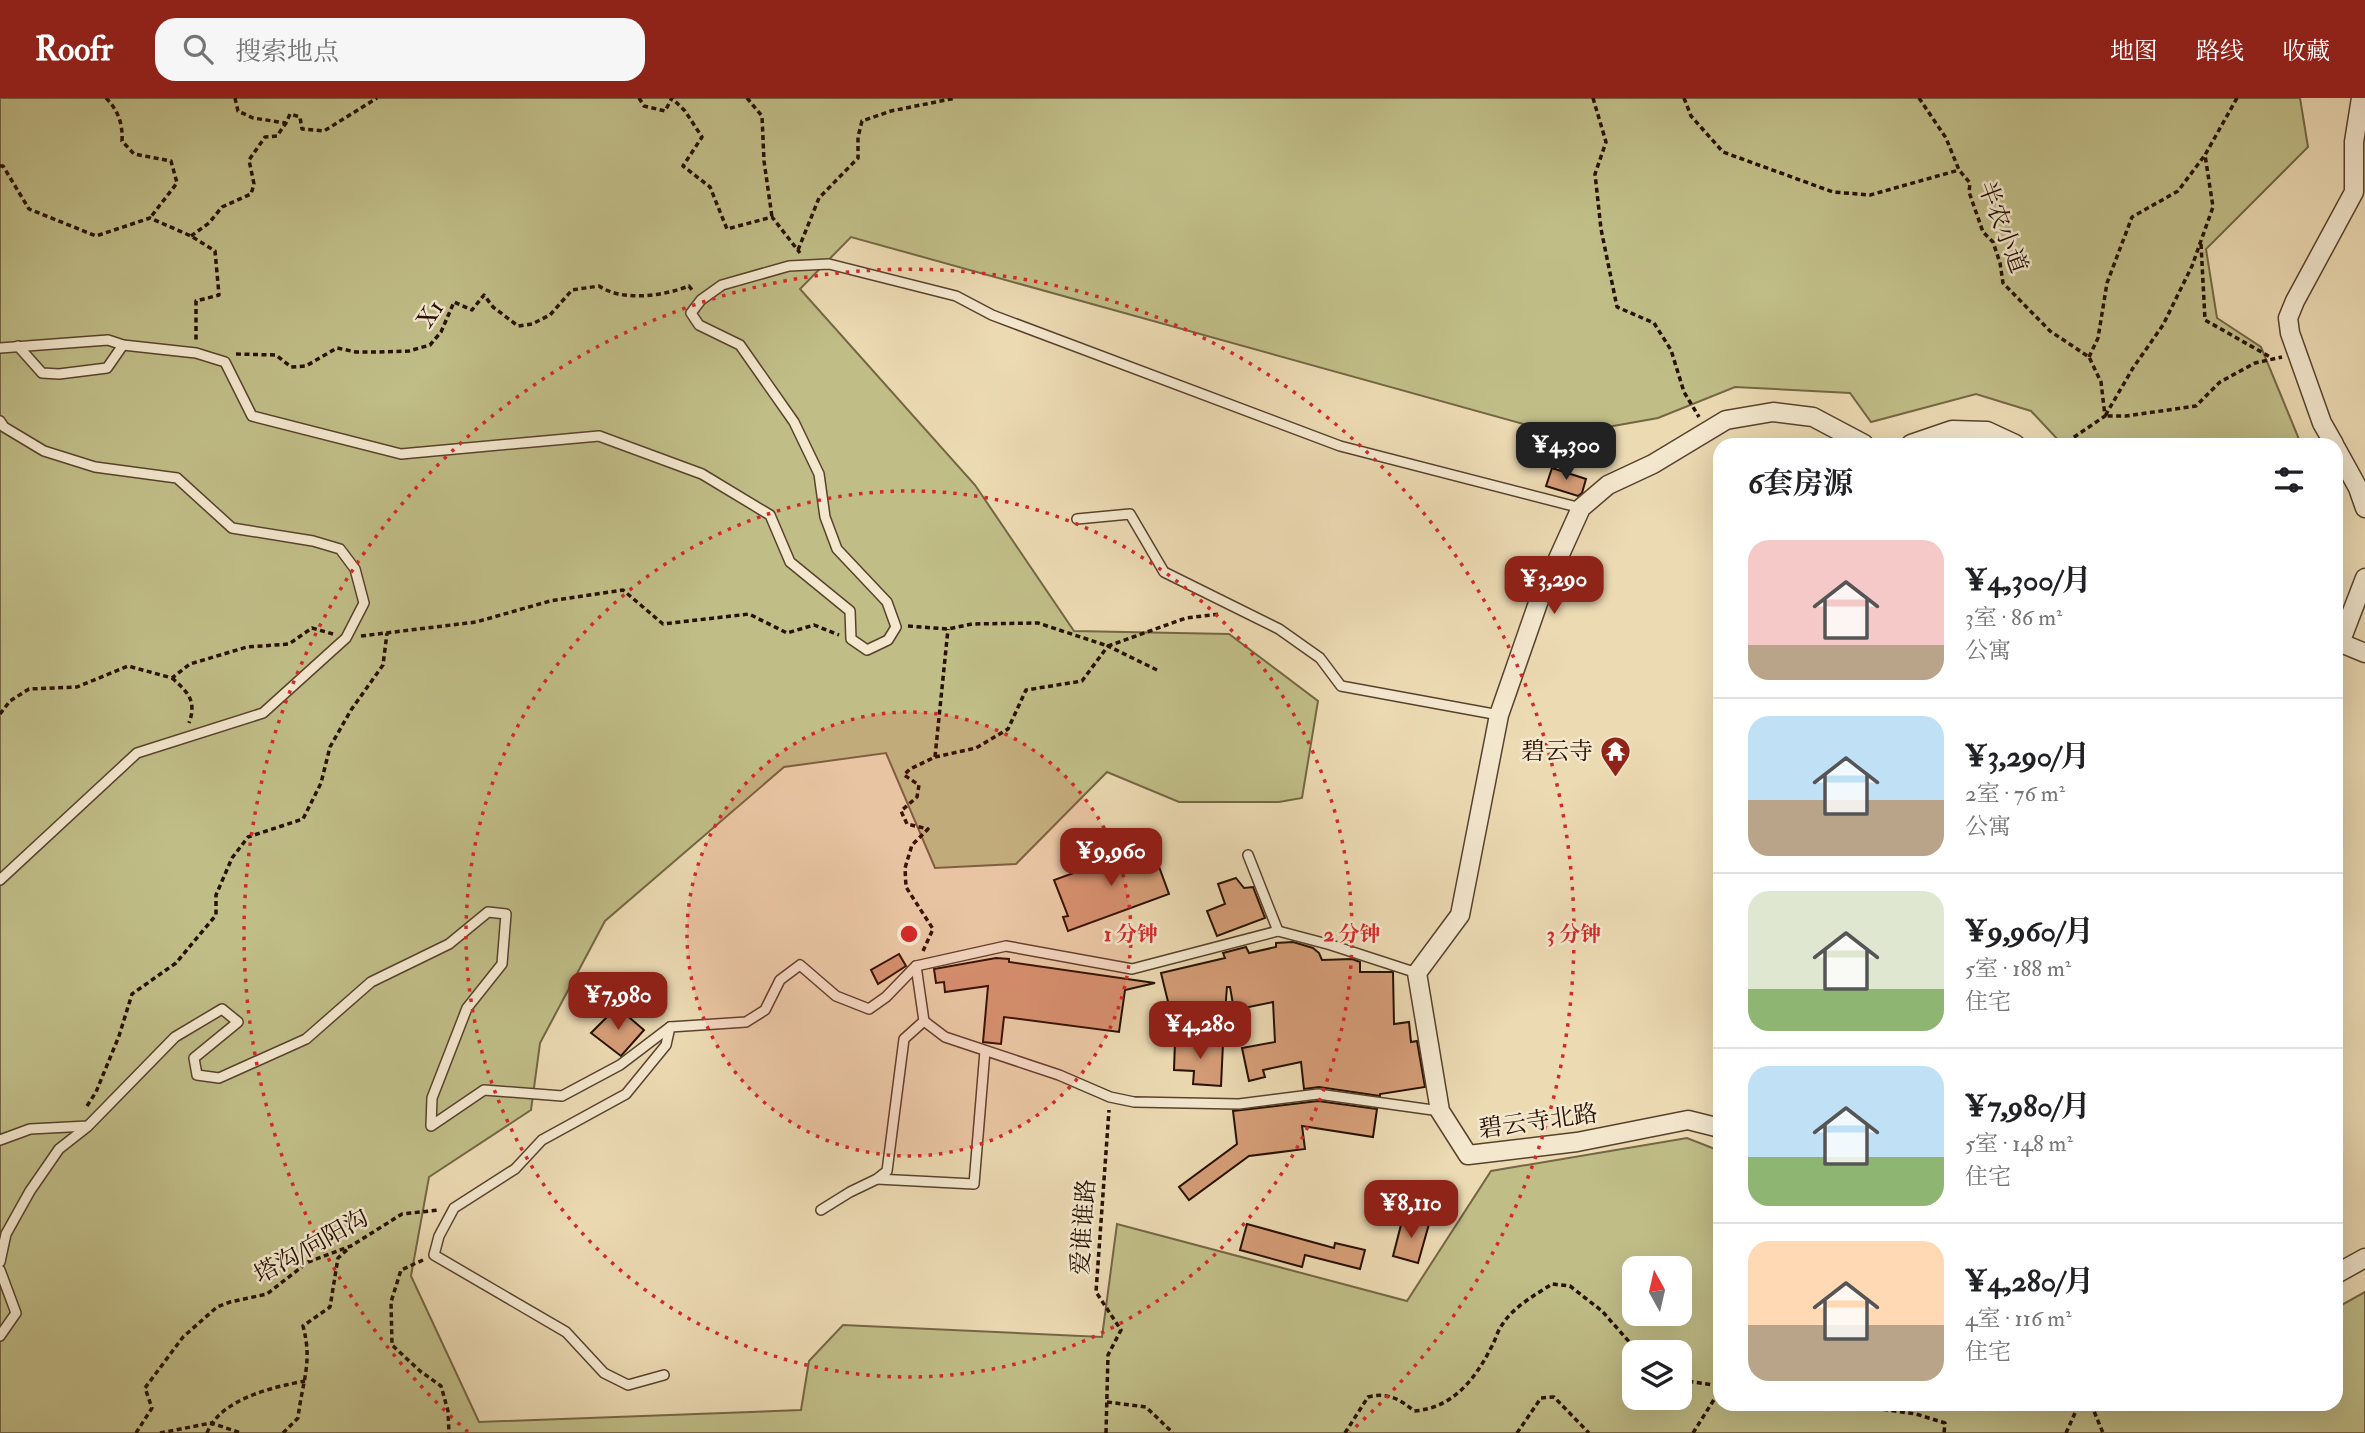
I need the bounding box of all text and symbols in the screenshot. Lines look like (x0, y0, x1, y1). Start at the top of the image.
search box (155, 18, 645, 81)
text: Roofr (35, 29, 113, 70)
icon: search (179, 30, 217, 68)
text: 搜索地点 (235, 36, 339, 68)
text: 地图 (2110, 36, 2158, 67)
text: 路线 (2196, 36, 2244, 67)
text: 收藏 (2282, 36, 2330, 67)
street label: 半农小道 (1971, 177, 2034, 278)
street label: X1 (410, 294, 451, 334)
pin: ¥4,300 (1509, 422, 1623, 482)
text: ¥4,300 (1532, 430, 1600, 459)
icon: filters (2270, 461, 2308, 499)
text: 6套房源 (1748, 465, 1853, 502)
pin: ¥3,290 (1497, 556, 1611, 616)
text: ¥4,300/月 (1965, 562, 2092, 599)
text: ¥3,290 (1521, 564, 1587, 593)
icon: home (1804, 568, 1888, 652)
text: 3室 · 86 m² (1965, 603, 2063, 632)
text: 公寓 (1965, 636, 2011, 665)
temple icon: 碧云寺 (1599, 734, 1633, 778)
place label: 碧云寺 (1521, 736, 1593, 767)
text: ¥3,290/月 (1965, 738, 2090, 775)
icon: home (1804, 744, 1888, 828)
text: 2室 · 76 m² (1965, 779, 2065, 808)
text: 公寓 (1965, 812, 2011, 841)
pin: ¥9,960 (1054, 828, 1168, 888)
text: ¥9,960 (1076, 836, 1146, 865)
text: ¥9,960/月 (1965, 913, 2094, 950)
icon: home (1804, 919, 1888, 1003)
text: 1 分钟 (1104, 921, 1158, 948)
text: 2 分钟 (1323, 921, 1381, 948)
text: 3 分钟 (1547, 921, 1601, 948)
centre of rings (897, 922, 921, 946)
text: 5室 · 188 m² (1965, 954, 2071, 983)
pin: ¥7,980 (561, 972, 675, 1032)
text: ¥7,980 (584, 980, 652, 1009)
text: 住宅 (1965, 987, 2011, 1016)
pin: ¥4,280 (1143, 1002, 1257, 1061)
text: ¥4,280 (1165, 1009, 1235, 1038)
text: ¥7,980/月 (1965, 1088, 2090, 1125)
icon: home (1804, 1094, 1888, 1178)
street label: 碧云寺北路 (1476, 1098, 1600, 1145)
text: 5室 · 148 m² (1965, 1129, 2073, 1158)
text: 住宅 (1965, 1162, 2011, 1191)
street label: 爱谁谁路 (1065, 1178, 1102, 1276)
pin: ¥8,110 (1354, 1180, 1468, 1240)
text: ¥8,110 (1380, 1188, 1442, 1217)
street label: 塔沟/向阳沟 (249, 1202, 374, 1291)
north arrow (1622, 1256, 1692, 1326)
map controls (1622, 1256, 1692, 1410)
text: ¥4,280/月 (1965, 1263, 2094, 1300)
icon: home (1804, 1269, 1888, 1353)
text: 4室 · 116 m² (1965, 1304, 2072, 1333)
text: 住宅 (1965, 1337, 2011, 1366)
button: layers (1622, 1340, 1692, 1410)

